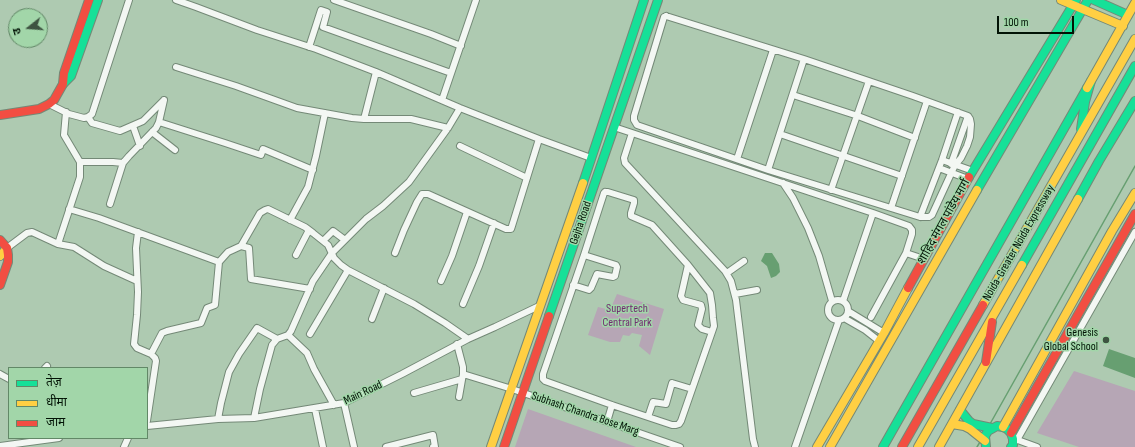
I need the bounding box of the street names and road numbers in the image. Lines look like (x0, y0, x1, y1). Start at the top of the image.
street label: शाहिद मंगल पांडेय मार्ग (915, 177, 973, 267)
street label: Noida-Greater Noida Expressway (980, 182, 1058, 304)
street label: Gejha Road (567, 200, 595, 246)
street label: Main Road (341, 378, 385, 408)
street label: Subhash Chandra Bose Marg (529, 389, 641, 439)

